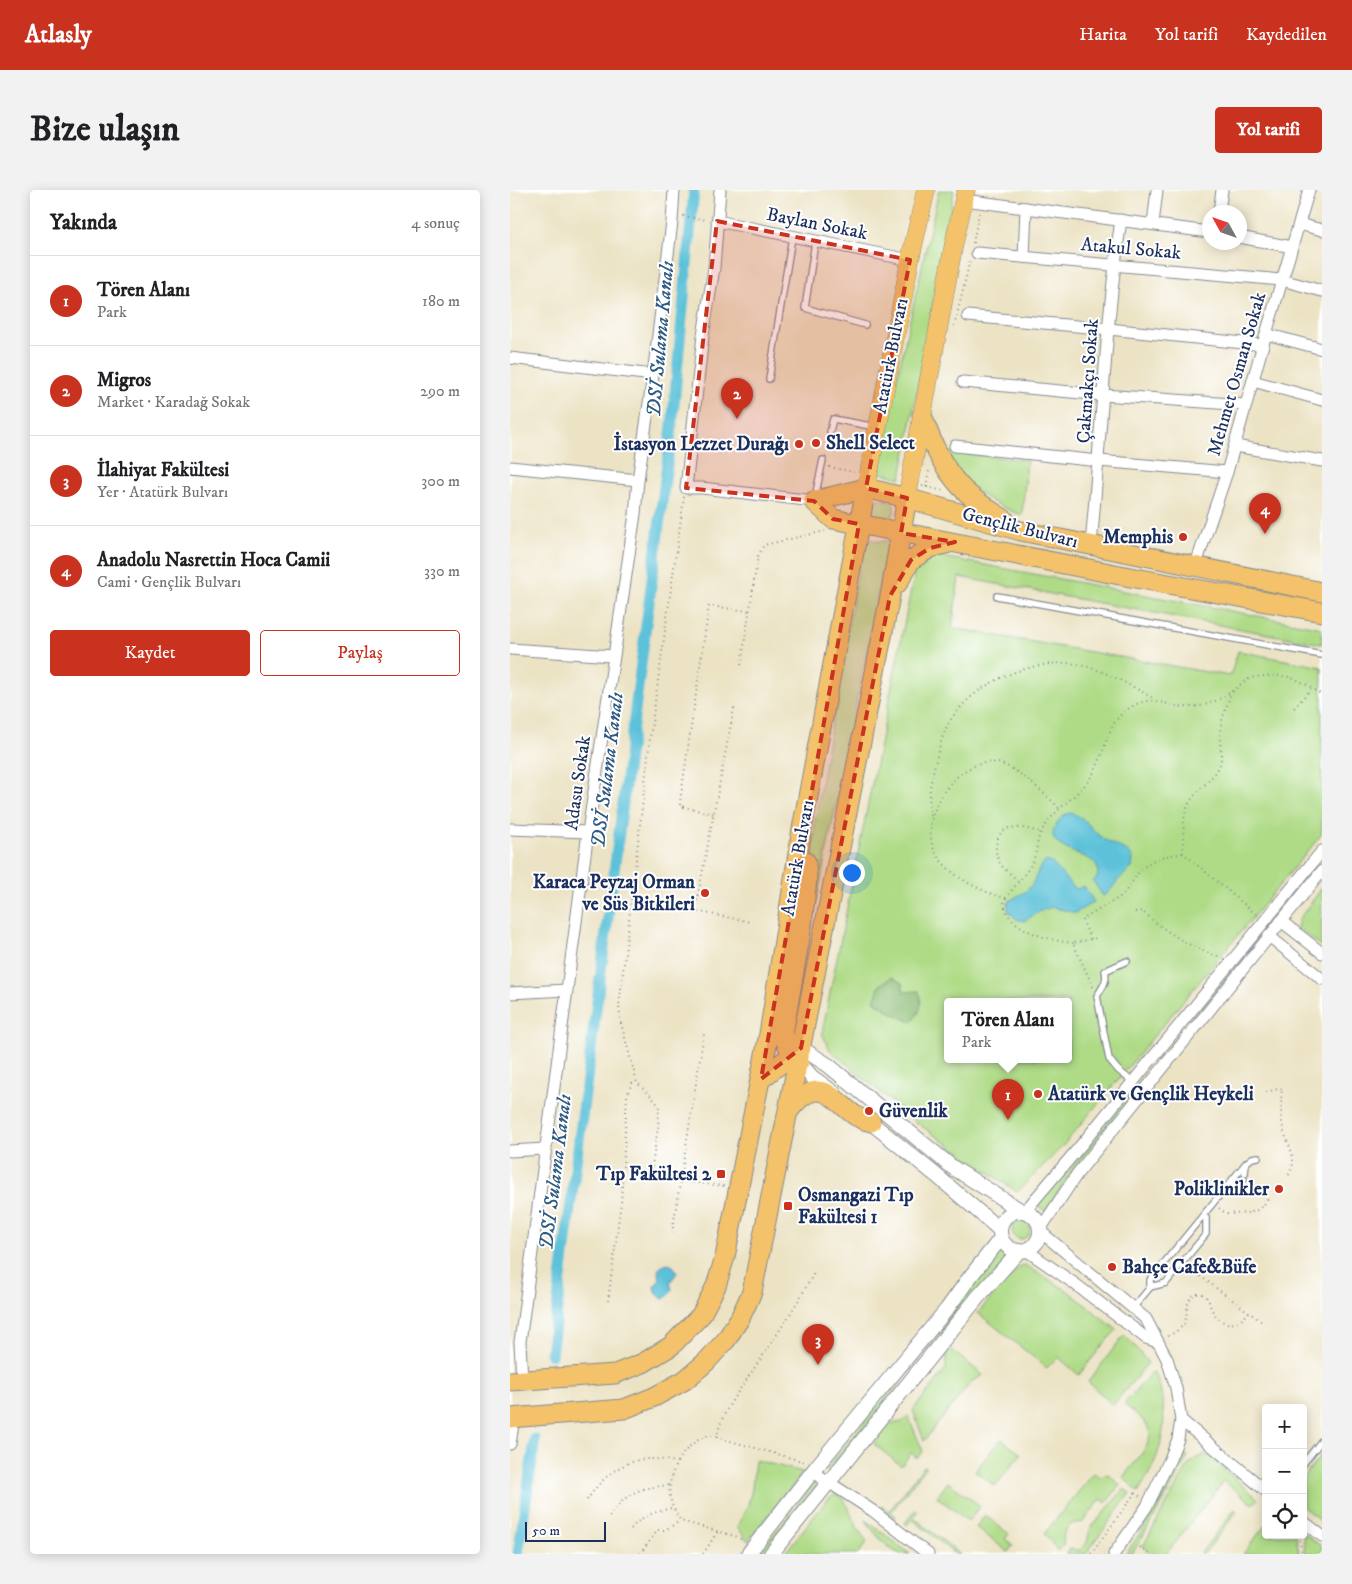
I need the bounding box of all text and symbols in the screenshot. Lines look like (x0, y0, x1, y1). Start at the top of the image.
text: Atlasly (25, 20, 92, 50)
text: Harita (1079, 24, 1127, 46)
text: Yol tarifi (1155, 24, 1218, 46)
text: Kaydedilen (1246, 24, 1327, 46)
button: Yol tarifi (1215, 107, 1322, 153)
text: Bize ulaşın (30, 108, 180, 152)
street label: Baylan Sokak (764, 203, 870, 245)
north arrow (1202, 205, 1247, 250)
text: Yakında (50, 210, 117, 236)
text: 4 sonuç (411, 213, 460, 233)
street label: Atakul Sokak (1080, 233, 1183, 265)
water label: DSİ Sulama Kanalı (642, 260, 680, 418)
text: Tören Alanı (97, 279, 190, 302)
street label: Mehmet Osman Sokak (1203, 289, 1272, 459)
text: 1 (63, 291, 69, 311)
text: 180 m (422, 291, 460, 311)
street label: Atatürk Bulvarı (869, 296, 913, 416)
text: Park (97, 302, 127, 322)
street label: Çakmakçı Sokak (1072, 317, 1104, 444)
text: Migros (97, 369, 151, 392)
pin: 2 (721, 378, 753, 419)
text: 2 (62, 381, 70, 401)
text: 290 m (420, 381, 460, 401)
text: Market · Karadağ Sokak (97, 392, 250, 412)
place label: İstasyon Lezzet Durağı (613, 431, 789, 456)
place label: Shell Select (826, 432, 916, 455)
marker: Shell Select (810, 437, 822, 449)
marker: İstasyon Lezzet Durağı (793, 438, 805, 450)
text: İlahiyat Fakültesi (97, 459, 229, 482)
text: 3 (63, 471, 69, 491)
text: 300 m (421, 471, 460, 491)
text: Yer · Atatürk Bulvarı (97, 482, 228, 502)
pin: 4 (1249, 493, 1281, 534)
street label: Gençlik Bulvarı (960, 503, 1080, 554)
place label: Memphis (1103, 526, 1174, 549)
marker: Memphis (1177, 531, 1189, 543)
text: Anadolu Nasrettin Hoca Camii (97, 549, 330, 572)
text: 4 (61, 561, 71, 581)
text: 330 m (424, 561, 460, 581)
text: Cami · Gençlik Bulvarı (97, 572, 241, 592)
button: Kaydet (50, 630, 250, 676)
button: Paylaş (260, 630, 460, 676)
water label: DSİ Sulama Kanalı (586, 691, 630, 849)
street label: Adasu Sokak (560, 734, 596, 832)
street label: Atatürk Bulvarı (777, 798, 820, 918)
your location (839, 860, 865, 886)
place label: Karaca Peyzaj Orman ve Süs Bitkileri (533, 871, 696, 916)
marker: Karaca Peyzaj Orman ve Süs Bitkileri (699, 887, 711, 899)
popup (944, 998, 1072, 1063)
text: Tören Alanı (962, 1009, 1054, 1032)
text: Park (962, 1032, 991, 1052)
pin: 1 (992, 1079, 1024, 1120)
place label: Atatürk ve Gençlik Heykeli (1047, 1083, 1254, 1106)
marker: Atatürk ve Gençlik Heykeli (1032, 1088, 1044, 1100)
water label: DSİ Sulama Kanalı (534, 1093, 578, 1251)
place label: Güvenlik (879, 1100, 948, 1123)
marker: Güvenlik (863, 1105, 875, 1117)
place label: Tıp Fakültesi 2 (595, 1163, 712, 1186)
marker: Tıp Fakültesi 2 (715, 1168, 727, 1180)
place label: Poliklinikler (1174, 1178, 1270, 1201)
marker: Poliklinikler (1273, 1183, 1285, 1195)
place label: Osmangazi Tıp Fakültesi 1 (798, 1184, 914, 1229)
marker: Osmangazi Tıp Fakültesi 1 (782, 1200, 794, 1212)
place label: Bahçe Cafe&Büfe (1122, 1256, 1256, 1279)
marker: Bahçe Cafe&Büfe (1106, 1261, 1118, 1273)
pin: 3 (802, 1324, 834, 1365)
map controls (1262, 1404, 1307, 1539)
button: + (1262, 1404, 1307, 1449)
button: − (1262, 1449, 1307, 1494)
button: locate (1262, 1494, 1307, 1539)
scale bar (525, 1519, 606, 1542)
text: 50 m (532, 1522, 560, 1540)

